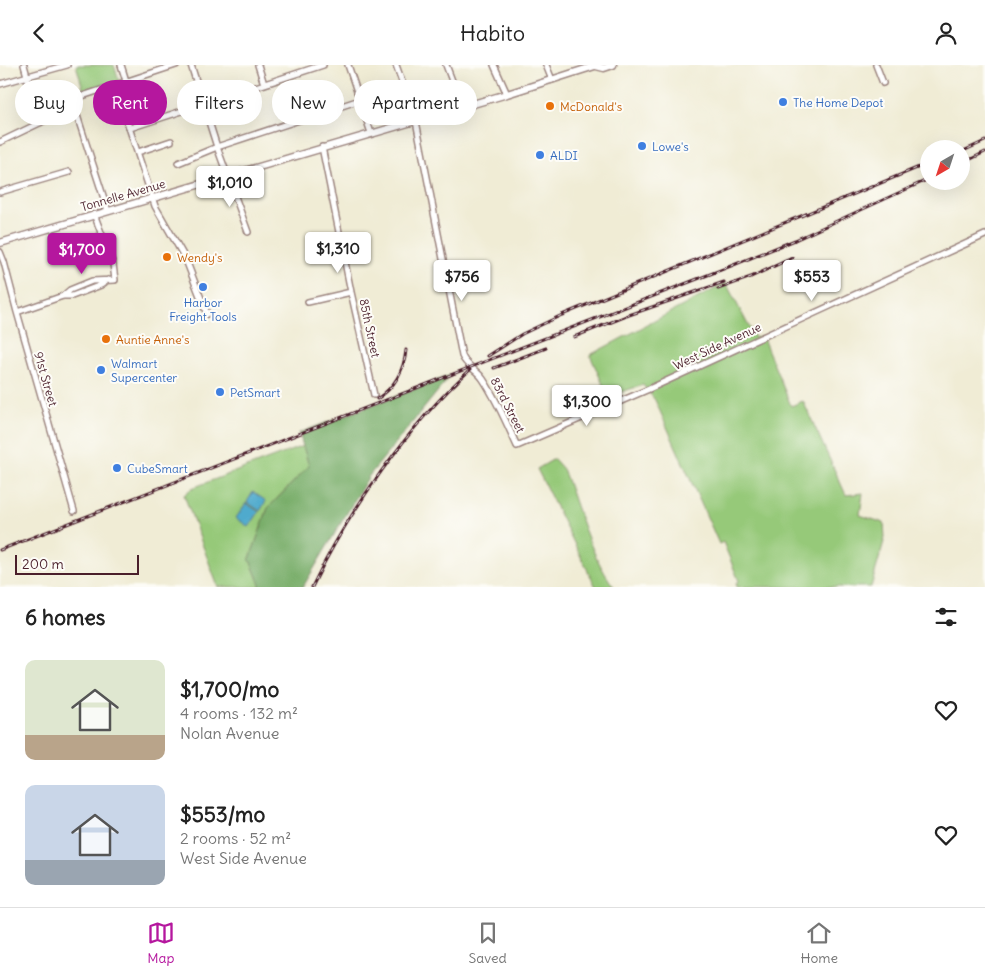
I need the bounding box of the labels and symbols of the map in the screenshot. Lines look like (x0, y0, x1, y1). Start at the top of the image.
place label: The Home Depot (793, 95, 883, 110)
marker: The Home Depot (777, 96, 789, 108)
place label: McDonald's (560, 99, 622, 114)
marker: McDonald's (544, 100, 556, 112)
place label: Lowe's (652, 139, 689, 154)
marker: Lowe's (636, 140, 648, 152)
north arrow (920, 140, 970, 190)
place label: ALDI (550, 148, 578, 163)
marker: ALDI (534, 149, 546, 161)
pin: $1,010 (189, 165, 271, 208)
street label: Tonnelle Avenue (79, 176, 167, 214)
pin: $1,310 (297, 231, 379, 274)
pin: $1,700 (41, 233, 123, 275)
place label: Wendy's (177, 250, 223, 265)
marker: Wendy's (161, 251, 173, 263)
pin: $756 (432, 259, 492, 302)
pin: $553 (782, 259, 842, 302)
marker: Harbor Freight Tools (197, 281, 209, 293)
place label: Harbor Freight Tools (169, 295, 237, 324)
street label: 85th Street (356, 297, 384, 359)
street label: West Side Avenue (671, 319, 763, 373)
place label: Auntie Anne's (116, 332, 189, 347)
marker: Auntie Anne's (100, 333, 112, 345)
street label: 91st Street (31, 350, 61, 408)
place label: Walmart Supercenter (111, 356, 177, 385)
marker: Walmart Supercenter (95, 364, 107, 376)
street label: 83rd Street (488, 375, 528, 435)
place label: PetSmart (230, 385, 280, 400)
pin: $1,300 (546, 385, 628, 427)
marker: PetSmart (214, 386, 226, 398)
place label: CubeSmart (127, 461, 188, 476)
marker: CubeSmart (111, 462, 123, 474)
scale bar (15, 552, 139, 575)

